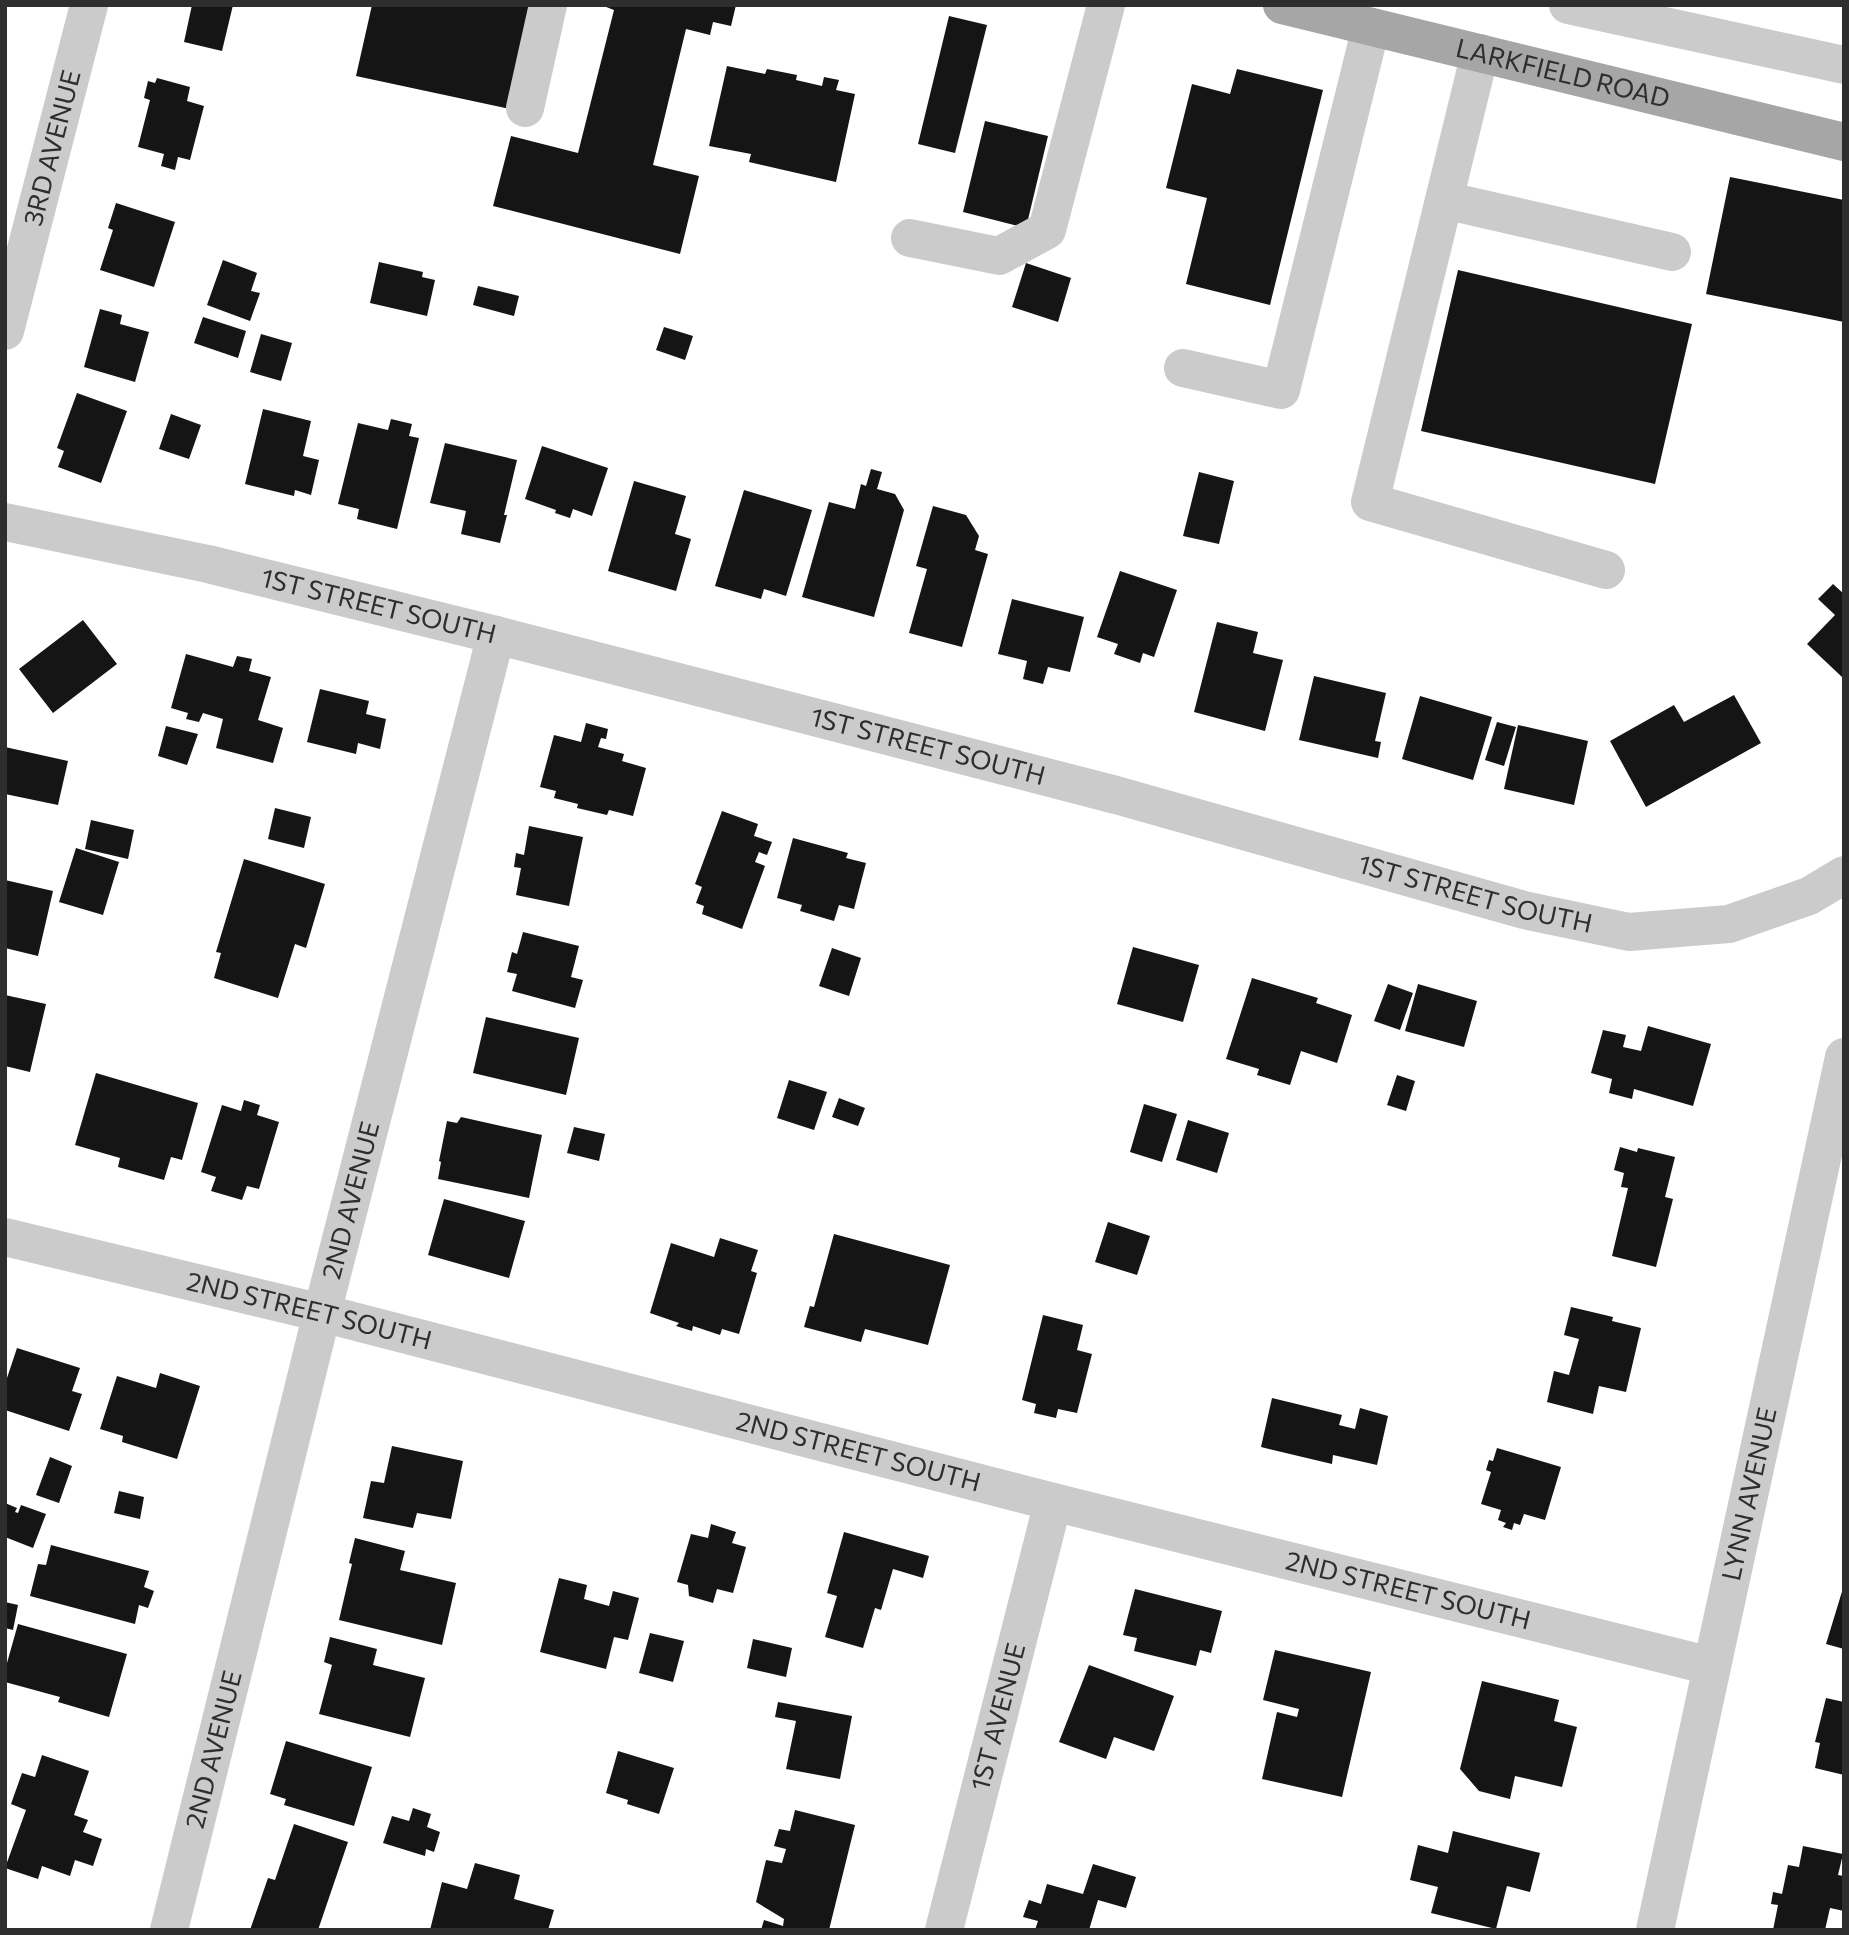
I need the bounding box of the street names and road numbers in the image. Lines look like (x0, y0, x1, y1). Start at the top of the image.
street label: LARKFIELD ROAD (1453, 31, 1673, 113)
street label: 3RD AVENUE (16, 66, 86, 229)
street label: 1ST STREET SOUTH (258, 561, 500, 648)
street label: 1ST STREET SOUTH (808, 700, 1049, 790)
street label: 1ST STREET SOUTH (1355, 847, 1595, 938)
street label: 2ND AVENUE (314, 1118, 385, 1282)
street label: 2ND STREET SOUTH (184, 1264, 435, 1355)
street label: 2ND STREET SOUTH (733, 1404, 984, 1497)
street label: LYNN AVENUE (1714, 1404, 1782, 1583)
street label: 2ND STREET SOUTH (1283, 1544, 1534, 1634)
street label: 1ST AVENUE (963, 1639, 1031, 1793)
street label: 2ND AVENUE (178, 1667, 247, 1831)

